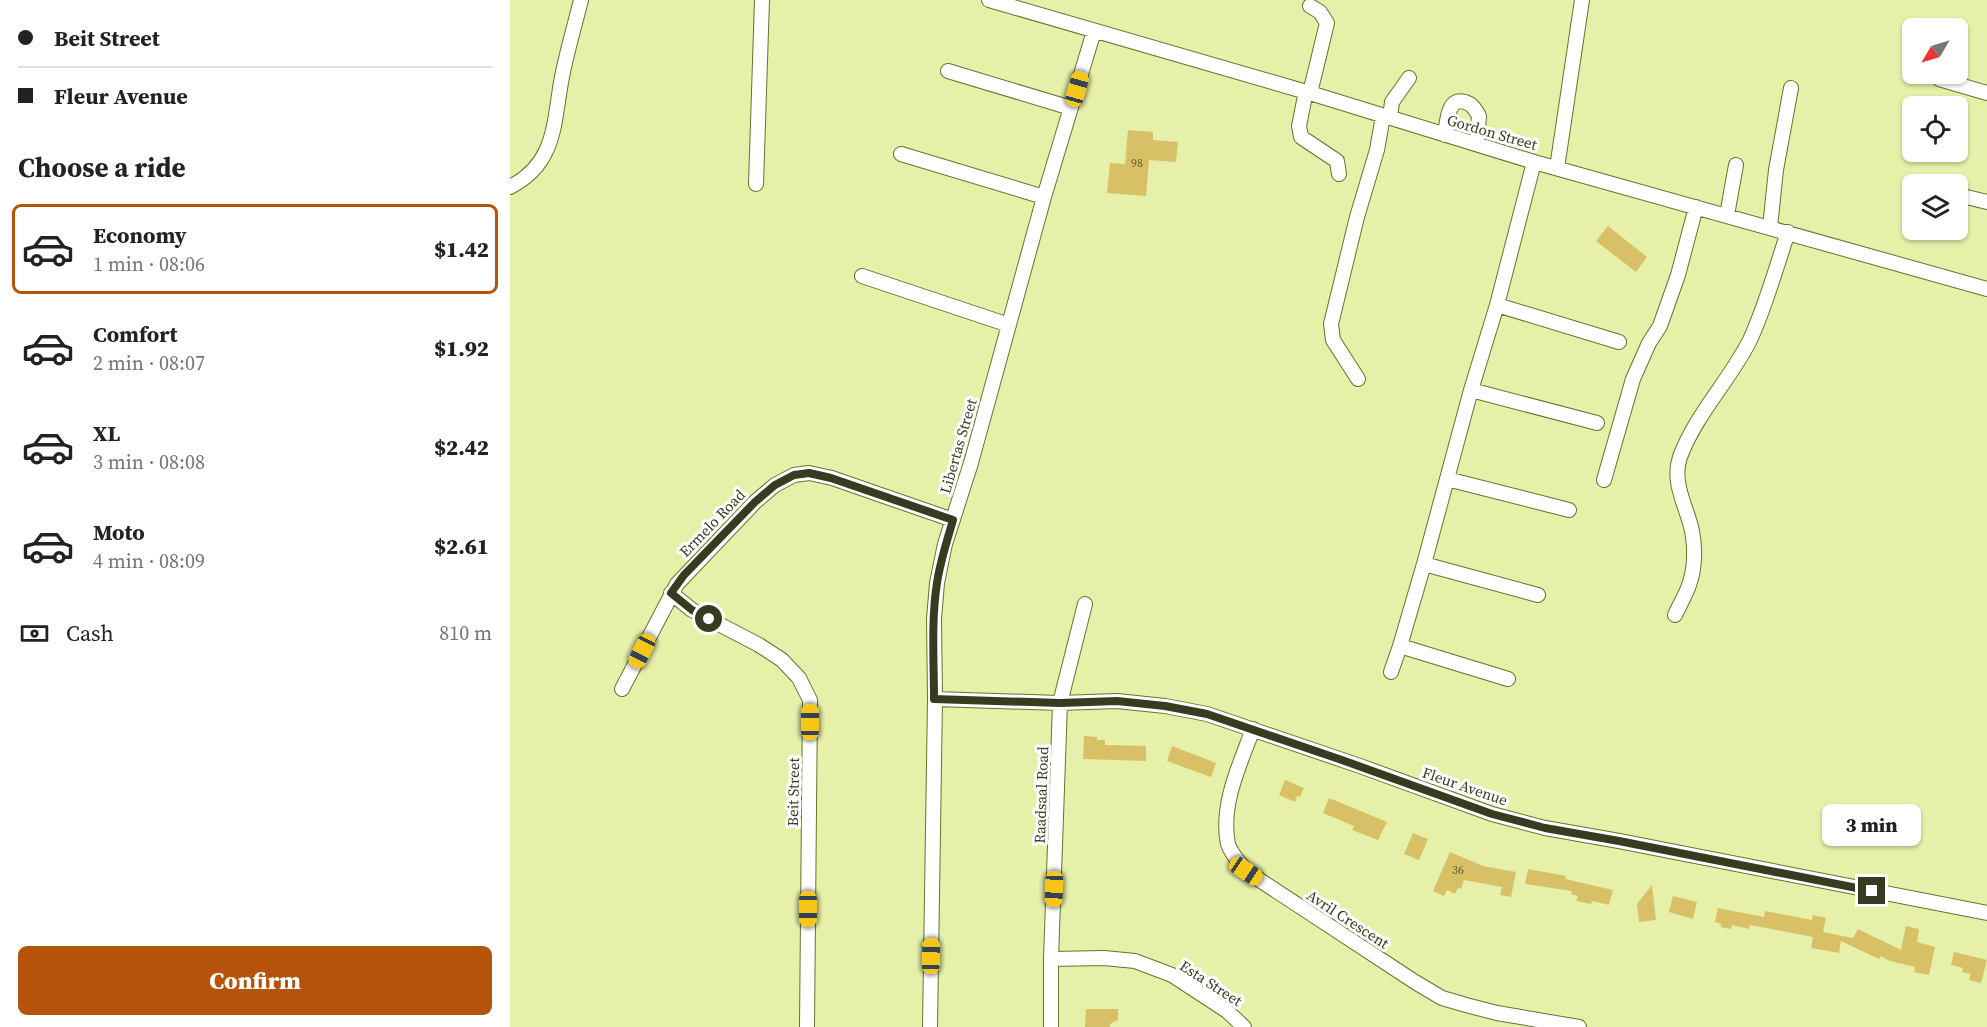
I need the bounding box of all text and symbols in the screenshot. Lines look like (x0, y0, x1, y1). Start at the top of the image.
north arrow (1902, 18, 1968, 84)
map controls (1902, 18, 1968, 240)
text: Beit Street (54, 23, 160, 53)
car (1063, 69, 1091, 109)
text: Fleur Avenue (54, 81, 188, 111)
button: locate (1902, 96, 1968, 162)
street label: Gordon Street (1445, 109, 1540, 155)
text: Choose a ride (18, 149, 186, 186)
house number: 98 (1131, 155, 1143, 171)
button: layers (1902, 174, 1968, 240)
text: Economy (93, 220, 187, 250)
icon: car (21, 222, 75, 276)
text: $1.42 (434, 234, 489, 264)
text: 1 min · 08:06 (93, 250, 205, 278)
text: Comfort (93, 319, 177, 349)
icon: car (21, 321, 75, 375)
text: $1.92 (434, 333, 489, 363)
text: 2 min · 08:07 (93, 349, 205, 377)
street label: Libertas Street (934, 396, 982, 496)
text: XL (93, 418, 120, 448)
icon: car (21, 420, 75, 474)
text: $2.42 (434, 432, 489, 462)
text: 3 min · 08:08 (93, 448, 205, 476)
street label: Ermelo Road (674, 484, 750, 561)
text: Moto (93, 517, 145, 547)
icon: car (21, 519, 75, 573)
text: $2.61 (434, 531, 489, 561)
text: 4 min · 08:09 (93, 547, 205, 575)
route start (695, 605, 722, 632)
icon: cash (18, 617, 51, 650)
text: Cash (66, 618, 114, 648)
text: 810 m (439, 619, 492, 647)
car (626, 631, 658, 671)
car (801, 704, 819, 740)
street label: Raadsaal Road (1029, 746, 1053, 844)
street label: Beit Street (782, 757, 804, 827)
street label: Fleur Avenue (1420, 762, 1511, 810)
callout: 3 min (1822, 804, 1922, 846)
text: 3 min (1845, 811, 1898, 839)
car (1226, 853, 1266, 889)
house number: 36 (1452, 862, 1464, 878)
car (1044, 871, 1064, 907)
route end (1858, 877, 1885, 904)
street label: Avril Crescent (1303, 885, 1393, 953)
car (799, 891, 817, 927)
car (922, 938, 940, 974)
button: Confirm (18, 946, 492, 1015)
street label: Esta Street (1176, 955, 1246, 1011)

